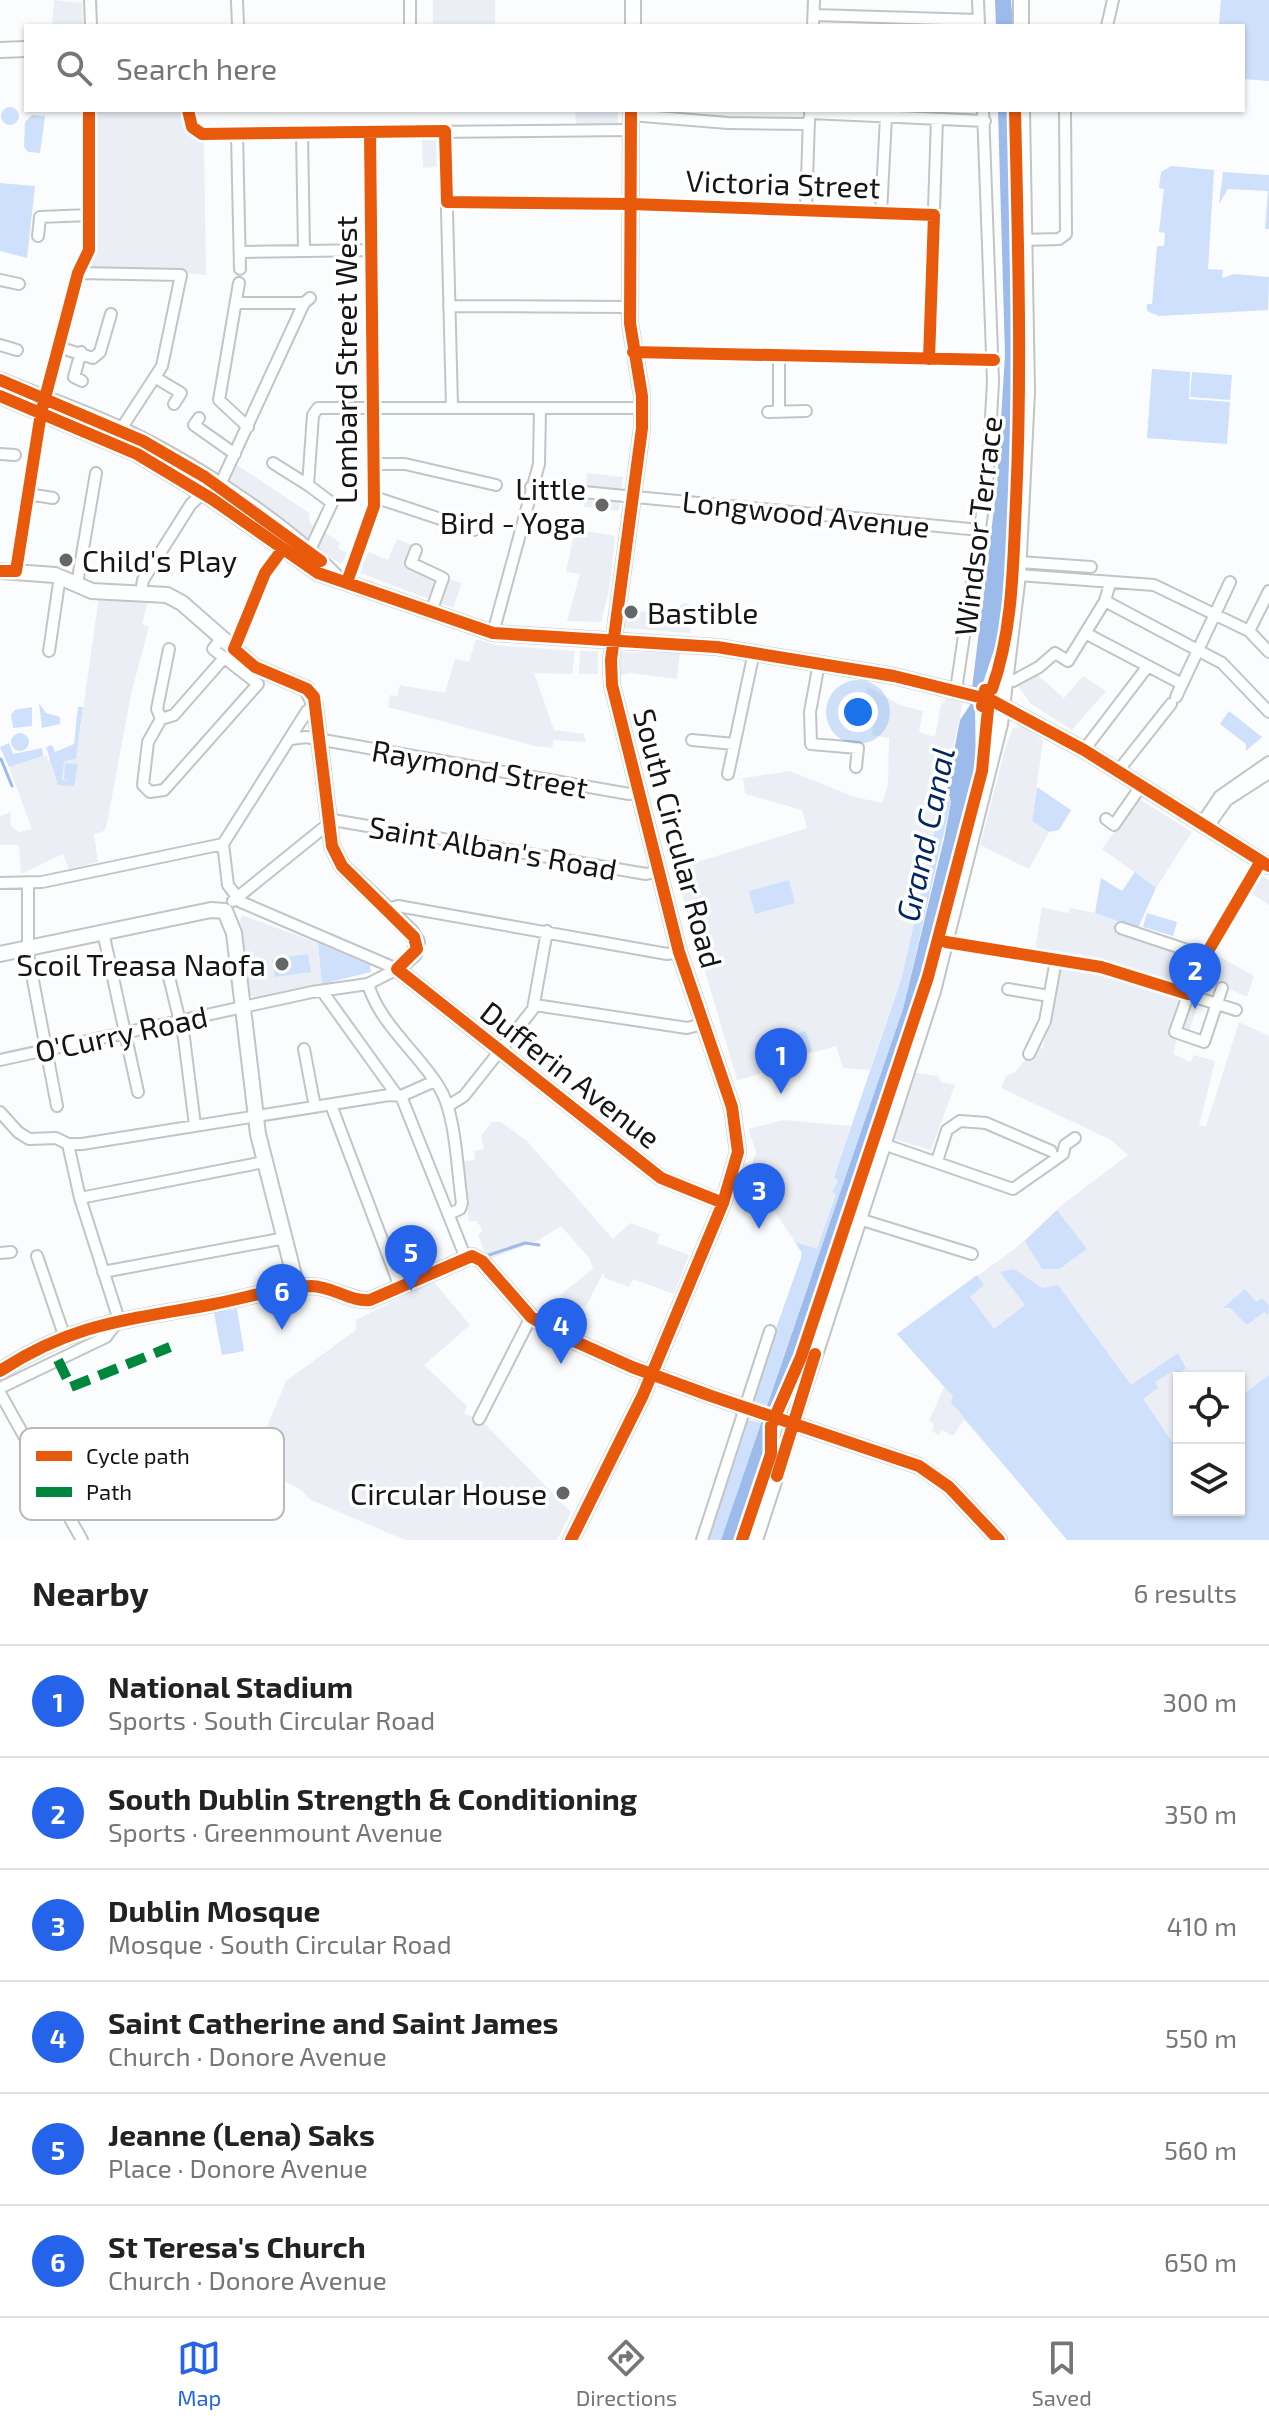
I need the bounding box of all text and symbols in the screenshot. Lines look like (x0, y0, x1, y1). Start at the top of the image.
search box (24, 24, 1245, 112)
icon: search (52, 46, 96, 90)
text: Search here (116, 50, 277, 86)
street label: Victoria Street (685, 162, 881, 204)
street label: Lombard Street West (327, 216, 363, 504)
street label: Windsor Terrace (946, 414, 1008, 638)
place label: Little Bird - Yoga (440, 470, 586, 540)
street label: Longwood Avenue (680, 482, 932, 544)
marker: Little Bird - Yoga (593, 496, 611, 514)
place label: Child's Play (82, 542, 237, 578)
marker: Child's Play (57, 551, 75, 569)
place label: Bastible (647, 594, 758, 630)
marker: Bastible (622, 603, 640, 621)
your location (838, 692, 878, 732)
street label: South Circular Road (627, 704, 731, 972)
street label: Raymond Street (369, 731, 591, 805)
water label: Grand Canal (887, 743, 961, 925)
street label: Saint Alban's Road (366, 807, 620, 887)
pin: 2 (1169, 943, 1221, 1009)
place label: Scoil Treasa Naofa (16, 946, 266, 982)
marker: Scoil Treasa Naofa (273, 955, 291, 973)
street label: Dufferin Avenue (474, 993, 668, 1155)
street label: O'Curry Road (31, 997, 211, 1069)
pin: 1 (755, 1028, 807, 1094)
pin: 3 (733, 1163, 785, 1229)
pin: 5 (385, 1225, 437, 1291)
pin: 6 (256, 1264, 308, 1330)
pin: 4 (535, 1298, 587, 1364)
map controls (1173, 1372, 1245, 1516)
button: locate (1173, 1372, 1245, 1444)
legend (20, 1428, 284, 1520)
text: Cycle path (86, 1442, 190, 1468)
button: layers (1173, 1444, 1245, 1516)
place label: Circular House (350, 1475, 547, 1511)
text: Path (86, 1478, 132, 1504)
marker: Circular House (554, 1484, 572, 1502)
text: Nearby (32, 1572, 149, 1613)
text: 6 results (1134, 1577, 1237, 1608)
text: National Stadium (108, 1668, 353, 1704)
text: 1 (52, 1686, 64, 1717)
text: 300 m (1163, 1686, 1237, 1717)
text: Sports · South Circular Road (108, 1704, 435, 1735)
text: South Dublin Strength & Conditioning (108, 1780, 637, 1816)
text: 2 (50, 1798, 66, 1829)
text: 350 m (1164, 1798, 1237, 1829)
text: Sports · Greenmount Avenue (108, 1816, 443, 1847)
text: Dublin Mosque (108, 1892, 320, 1928)
text: 3 (51, 1910, 65, 1941)
text: 410 m (1166, 1910, 1237, 1941)
text: Mosque · South Circular Road (108, 1928, 452, 1959)
text: Saint Catherine and Saint James (108, 2004, 559, 2040)
text: 4 (50, 2022, 66, 2053)
text: 550 m (1165, 2022, 1237, 2053)
text: Church · Donore Avenue (108, 2040, 387, 2071)
text: Jeanne (Lena) Saks (108, 2116, 375, 2152)
text: 5 (51, 2134, 65, 2165)
text: 560 m (1164, 2134, 1237, 2165)
text: Place · Donore Avenue (108, 2152, 368, 2183)
text: St Teresa's Church (108, 2228, 366, 2264)
text: 6 (50, 2246, 66, 2277)
text: 650 m (1164, 2246, 1237, 2277)
text: Church · Donore Avenue (108, 2264, 387, 2295)
tab: Map (177, 2336, 221, 2410)
tab: Directions (576, 2336, 677, 2410)
tab: Saved (1031, 2336, 1092, 2410)

